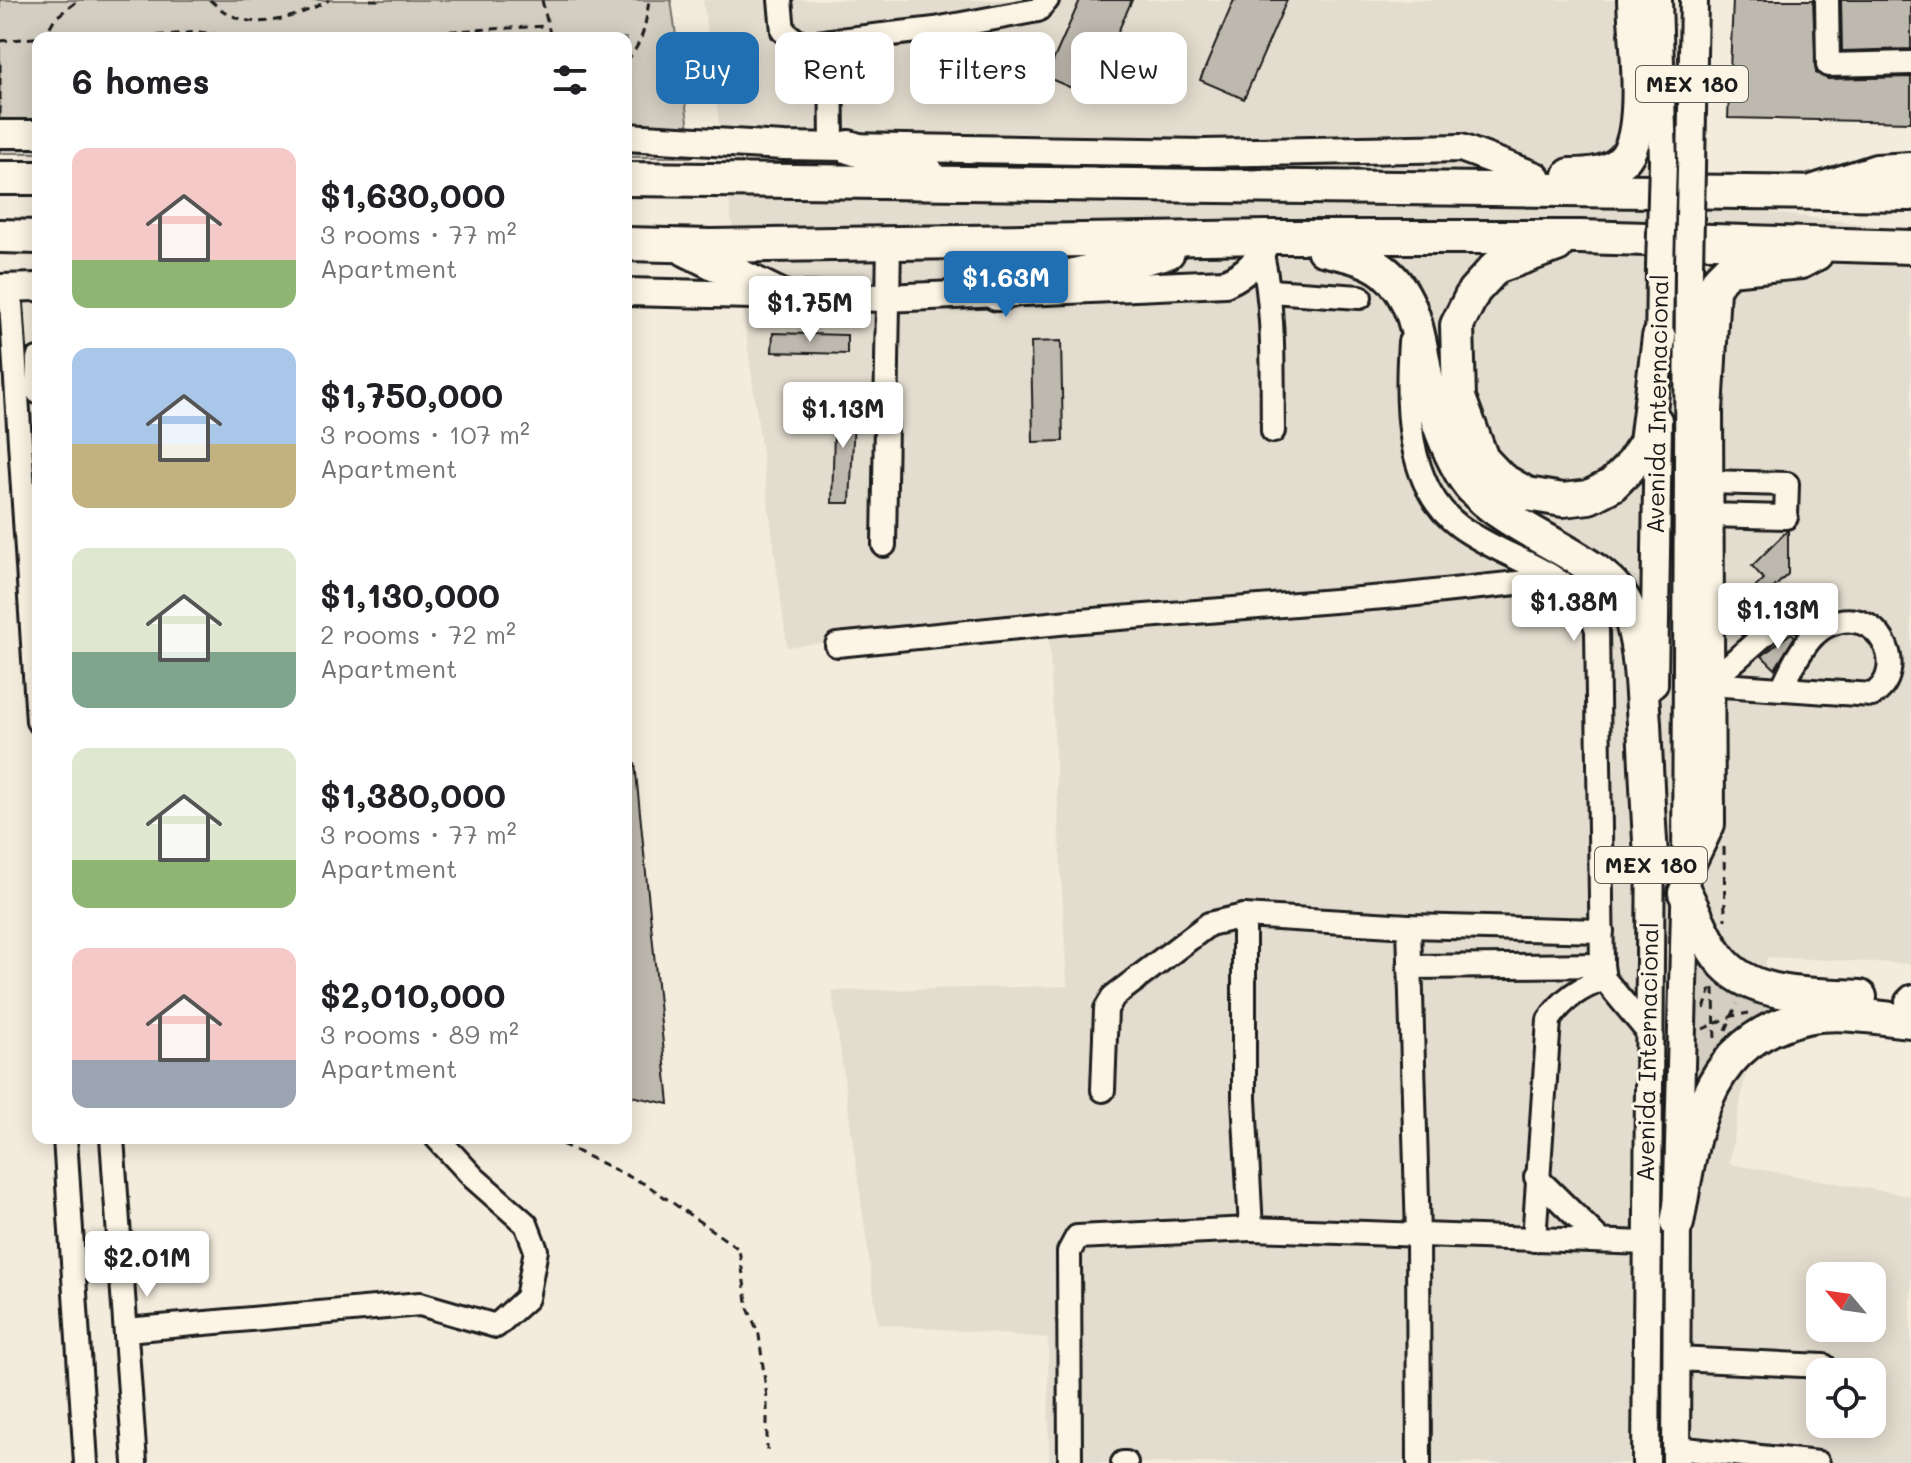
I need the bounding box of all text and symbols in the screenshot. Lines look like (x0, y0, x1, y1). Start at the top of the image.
chip: Buy (656, 32, 759, 104)
chip: Rent (775, 32, 894, 104)
chip: Filters (910, 32, 1055, 104)
chip: New (1071, 32, 1187, 104)
text: 6 homes (72, 58, 210, 103)
icon: filters (548, 58, 592, 102)
road number: MEX 180 (1636, 66, 1748, 102)
text: $1,630,000 (320, 172, 505, 217)
icon: home (136, 180, 232, 276)
text: 3 rooms · 77 m² (320, 217, 517, 251)
text: Apartment (320, 251, 457, 285)
pin: $1.63M (941, 251, 1071, 319)
text: $1.63M (962, 260, 1050, 294)
street label: Avenida Internacional (1639, 274, 1674, 534)
pin: $1.75M (745, 276, 875, 344)
text: $1.75M (767, 285, 853, 319)
text: $1,750,000 (320, 372, 503, 417)
icon: home (136, 380, 232, 476)
pin: $1.13M (778, 382, 908, 450)
text: $1.13M (801, 391, 885, 425)
text: 3 rooms · 107 m² (320, 417, 530, 451)
text: Apartment (320, 451, 457, 485)
text: $1,130,000 (320, 572, 500, 617)
pin: $1.38M (1509, 575, 1639, 643)
icon: home (136, 580, 232, 676)
pin: $1.13M (1713, 583, 1843, 651)
text: $1.38M (1530, 584, 1618, 618)
text: $1.13M (1736, 592, 1820, 626)
text: 2 rooms · 72 m² (320, 617, 516, 651)
text: Apartment (320, 651, 457, 685)
text: $1,380,000 (320, 772, 506, 817)
icon: home (136, 780, 232, 876)
text: 3 rooms · 77 m² (320, 817, 517, 851)
road number: MEX 180 (1595, 847, 1707, 883)
text: Apartment (320, 851, 457, 885)
street label: Avenida Internacional (1629, 922, 1664, 1182)
text: $2,010,000 (320, 972, 505, 1017)
icon: home (136, 980, 232, 1076)
text: 3 rooms · 89 m² (320, 1017, 519, 1051)
text: Apartment (320, 1051, 457, 1085)
pin: $2.01M (82, 1231, 212, 1299)
text: $2.01M (103, 1240, 191, 1274)
north arrow (1806, 1262, 1886, 1342)
map controls (1806, 1262, 1886, 1438)
button: locate (1806, 1358, 1886, 1438)

